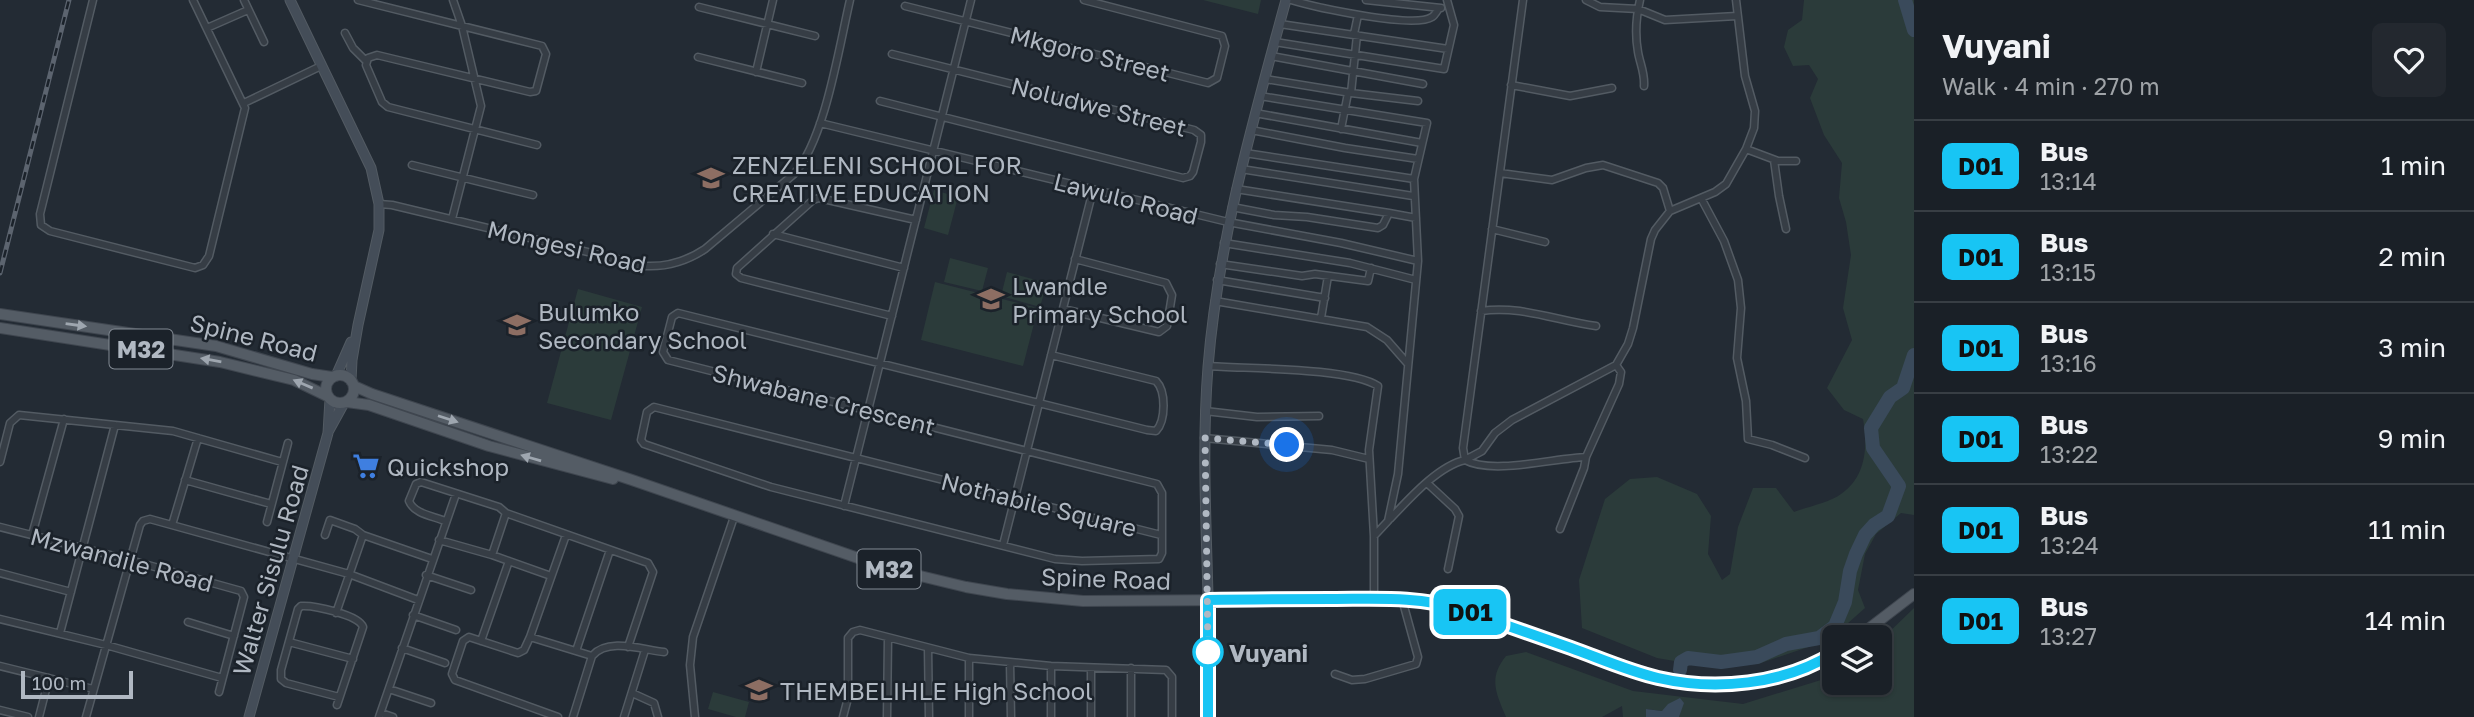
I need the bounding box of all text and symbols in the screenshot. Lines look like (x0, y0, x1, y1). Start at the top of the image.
street label: Mkgoro Street (1007, 19, 1173, 87)
button: heart (2372, 23, 2446, 97)
text: Vuyani (1942, 26, 2051, 65)
street label: Noludwe Street (1008, 70, 1190, 142)
text: Walk · 4 min · 270 m (1942, 72, 2160, 100)
text: Bus (2040, 136, 2088, 167)
place label: ZENZELENI SCHOOL FOR CREATIVE EDUCATION (732, 150, 1022, 207)
text: 1 min (2381, 150, 2446, 181)
text: D01 (1958, 151, 2003, 180)
school or university icon: ZENZELENI SCHOOL FOR CREATIVE EDUCATION (696, 163, 726, 193)
street label: Lawulo Road (1051, 166, 1201, 230)
text: 13:14 (2040, 167, 2097, 195)
street label: Mongesi Road (485, 214, 649, 278)
text: Bus (2040, 227, 2088, 258)
text: 2 min (2378, 241, 2446, 272)
text: D01 (1958, 242, 2003, 271)
text: 13:15 (2040, 258, 2096, 286)
place label: Lwandle Primary School (1012, 271, 1188, 328)
school or university icon: Lwandle Primary School (976, 284, 1006, 314)
place label: Bulumko Secondary School (538, 297, 747, 354)
street label: Spine Road (187, 307, 321, 367)
school or university icon: Bulumko Secondary School (502, 310, 532, 340)
text: Bus (2040, 318, 2088, 349)
one-way arrow (65, 320, 87, 331)
road number: M32 (110, 330, 172, 368)
text: 3 min (2378, 332, 2446, 363)
text: D01 (1958, 333, 2003, 362)
text: 13:16 (2040, 349, 2097, 377)
one-way arrow (200, 354, 222, 365)
street label: Shwabane Crescent (710, 357, 938, 441)
one-way arrow (293, 378, 313, 390)
text: Bus (2040, 409, 2088, 440)
one-way arrow (438, 414, 459, 425)
text: 9 min (2378, 423, 2446, 454)
text: D01 (1958, 424, 2003, 453)
your location (1269, 427, 1304, 462)
text: 13:22 (2040, 440, 2098, 468)
supermarket icon: Quickshop (351, 451, 381, 481)
place label: Quickshop (387, 452, 509, 481)
one-way arrow (520, 453, 541, 463)
street label: Walter Sisulu Road (226, 461, 314, 679)
street label: Nothabile Square (938, 466, 1140, 542)
text: Bus (2040, 500, 2088, 531)
text: 11 min (2368, 514, 2446, 545)
text: D01 (1958, 515, 2003, 544)
street label: Mzwandile Road (28, 521, 216, 597)
text: 13:24 (2040, 531, 2099, 559)
road number: M32 (858, 550, 920, 589)
street label: Spine Road (1041, 561, 1171, 595)
line badge: D01 (1430, 589, 1510, 635)
text: Bus (2040, 591, 2088, 622)
text: D01 (1447, 597, 1493, 626)
text: 14 min (2365, 605, 2446, 636)
text: D01 (1958, 606, 2003, 635)
text: 13:27 (2040, 622, 2097, 650)
map controls (1822, 625, 1892, 695)
button: layers (1822, 625, 1892, 695)
marker: Vuyani (1193, 637, 1223, 667)
place label: Vuyani (1229, 638, 1308, 667)
scale bar (21, 668, 133, 700)
text: 100 m (32, 671, 86, 694)
school or university icon: THEMBELIHLE High School (744, 675, 774, 705)
place label: THEMBELIHLE High School (780, 676, 1093, 705)

